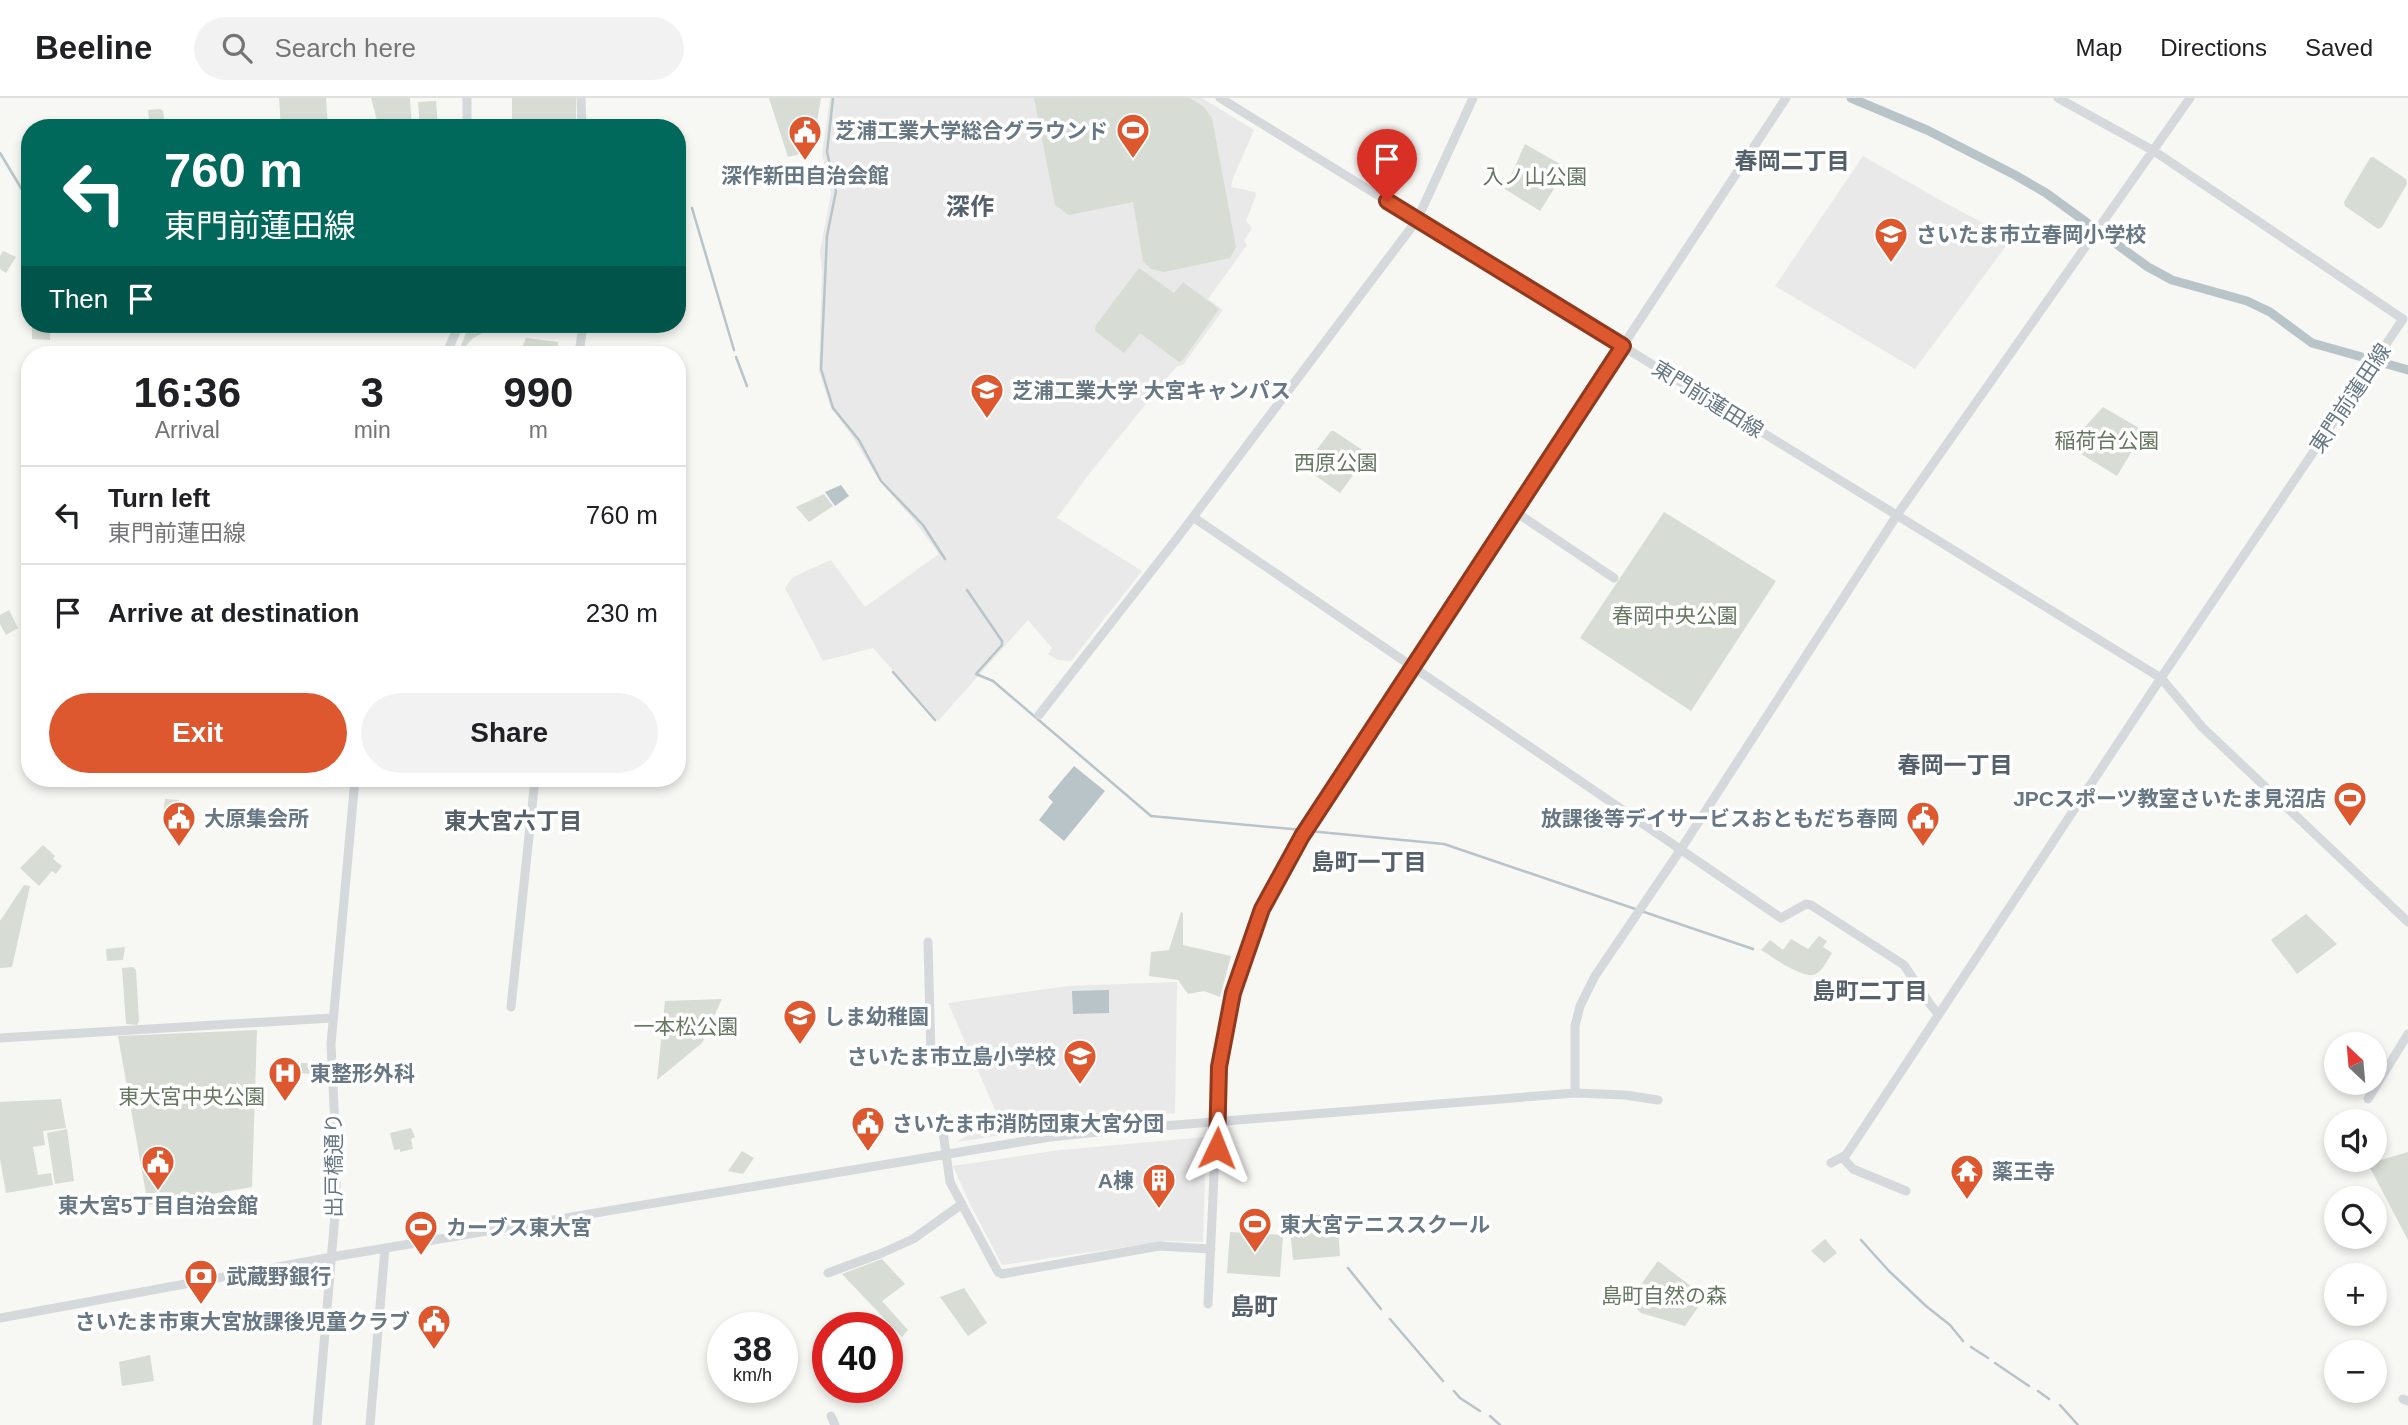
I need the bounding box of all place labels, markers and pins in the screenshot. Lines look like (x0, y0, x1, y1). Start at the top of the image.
sports icon: 芝浦工業大学総合グラウンド (1114, 111, 1152, 160)
public building icon: 深作新田自治会館 (786, 113, 824, 162)
place label: 芝浦工業大学総合グラウンド (835, 119, 1108, 142)
pin (1357, 129, 1417, 201)
place label: 深作新田自治会館 (721, 164, 889, 187)
school or university icon: さいたま市立春岡小学校 (1872, 215, 1910, 264)
place label: さいたま市立春岡小学校 (1916, 223, 2146, 246)
school or university icon: 芝浦工業大学 大宮キャンパス (968, 371, 1006, 420)
place label: 芝浦工業大学 大宮キャンパス (1012, 379, 1291, 402)
sports icon: JPCスポーツ教室さいたま見沼店 (2331, 779, 2369, 828)
place label: JPCスポーツ教室さいたま見沼店 (2013, 787, 2326, 810)
public building icon: 大原集会所 (160, 799, 198, 848)
public building icon: 放課後等デイサービスおともだち春岡 (1904, 799, 1942, 848)
place label: 大原集会所 (204, 807, 309, 830)
place label: 放課後等デイサービスおともだち春岡 (1541, 807, 1898, 830)
school or university icon: しま幼稚園 (781, 997, 819, 1046)
place label: しま幼稚園 (824, 1005, 929, 1028)
school or university icon: さいたま市立島小学校 (1061, 1037, 1099, 1086)
place label: さいたま市立島小学校 (847, 1045, 1056, 1068)
hospital icon: 東整形外科 (266, 1054, 304, 1103)
place label: 東整形外科 (310, 1062, 415, 1085)
public building icon: さいたま市消防団東大宮分団 (849, 1104, 887, 1153)
place label: さいたま市消防団東大宮分団 (892, 1112, 1164, 1135)
public building icon: 東大宮5丁目自治会館 (139, 1143, 177, 1192)
temple icon: 薬王寺 (1948, 1152, 1986, 1201)
place label: 薬王寺 (1992, 1160, 2055, 1183)
building icon: A棟 (1140, 1161, 1178, 1210)
place label: A棟 (1098, 1169, 1134, 1192)
place label: 東大宮5丁目自治会館 (58, 1194, 258, 1217)
sports icon: 東大宮テニススクール (1236, 1205, 1274, 1254)
sports icon: カーブス東大宮 (402, 1208, 440, 1257)
place label: 東大宮テニススクール (1280, 1213, 1490, 1236)
place label: カーブス東大宮 (446, 1216, 592, 1239)
bank icon: 武蔵野銀行 (182, 1257, 220, 1306)
place label: 武蔵野銀行 (226, 1265, 331, 1288)
public building icon: さいたま市東大宮放課後児童クラブ (415, 1302, 453, 1351)
place label: さいたま市東大宮放課後児童クラブ (75, 1310, 410, 1333)

